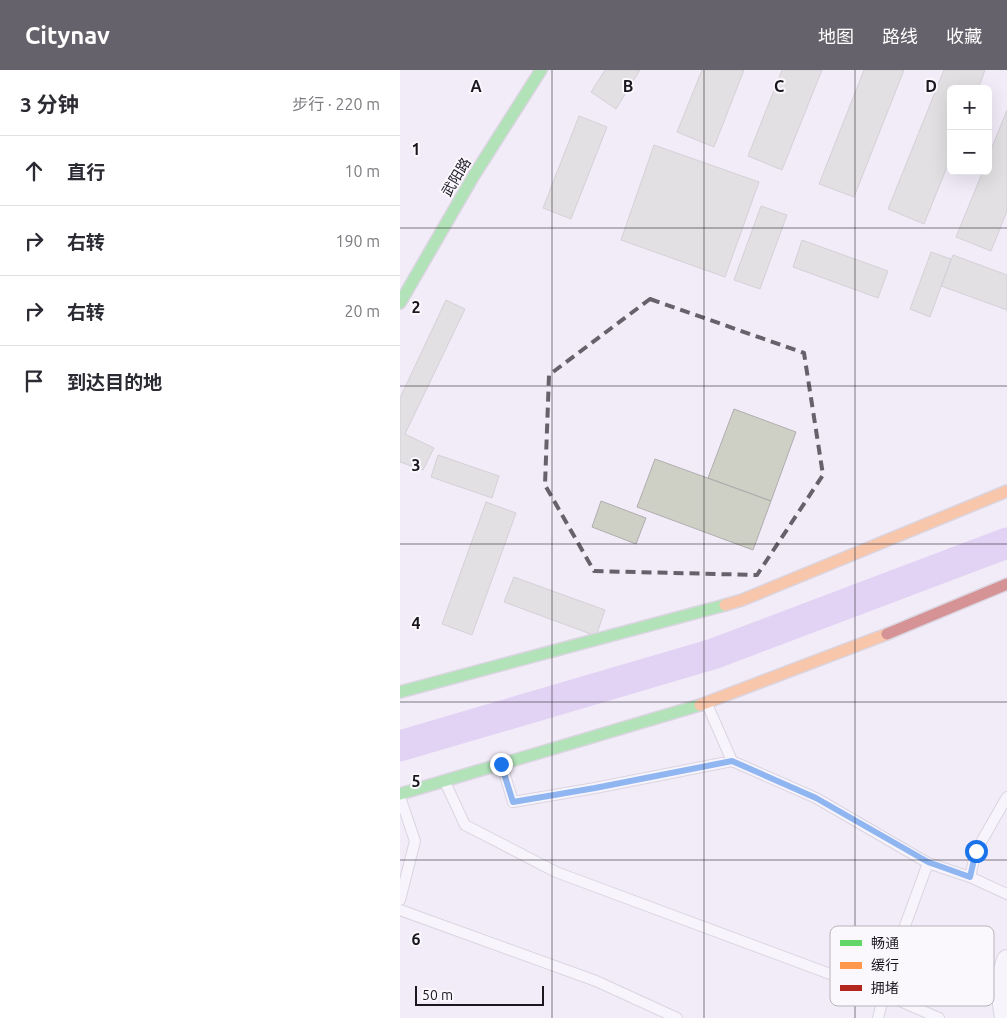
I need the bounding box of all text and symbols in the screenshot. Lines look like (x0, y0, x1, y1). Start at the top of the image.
text: Citynav (25, 22, 110, 49)
text: 地图 (818, 26, 854, 46)
text: 路线 (882, 26, 918, 46)
text: 收藏 (946, 26, 982, 46)
text: A (470, 77, 482, 95)
text: B (623, 77, 633, 95)
text: C (774, 77, 784, 95)
text: D (925, 77, 937, 95)
map controls (947, 85, 992, 175)
button: + (947, 85, 992, 130)
text: 3 分钟 (20, 92, 79, 116)
text: 步行 · 220 m (292, 95, 380, 113)
button: − (947, 130, 992, 175)
text: 1 (411, 140, 421, 158)
street label: 武阳路 (438, 155, 474, 199)
icon: ahead (20, 157, 48, 185)
text: 直行 (67, 161, 105, 183)
text: 10 m (344, 162, 380, 180)
icon: right (20, 227, 48, 255)
text: 右转 (67, 231, 105, 253)
text: 190 m (335, 232, 380, 250)
icon: right (20, 297, 48, 325)
text: 2 (411, 298, 421, 316)
text: 右转 (67, 301, 105, 323)
text: 20 m (344, 302, 380, 320)
icon: arrive (20, 367, 48, 395)
text: 到达目的地 (67, 371, 162, 393)
text: 3 (411, 456, 421, 474)
text: 4 (411, 614, 421, 632)
route end (490, 753, 513, 776)
text: 5 (411, 772, 421, 790)
route start (965, 840, 988, 863)
legend (830, 926, 994, 1006)
text: 6 (411, 930, 421, 948)
text: 畅通 (871, 935, 899, 951)
text: 缓行 (871, 957, 899, 973)
text: 拥堵 (871, 980, 899, 996)
scale bar (415, 983, 544, 1006)
text: 50 m (422, 987, 453, 1003)

